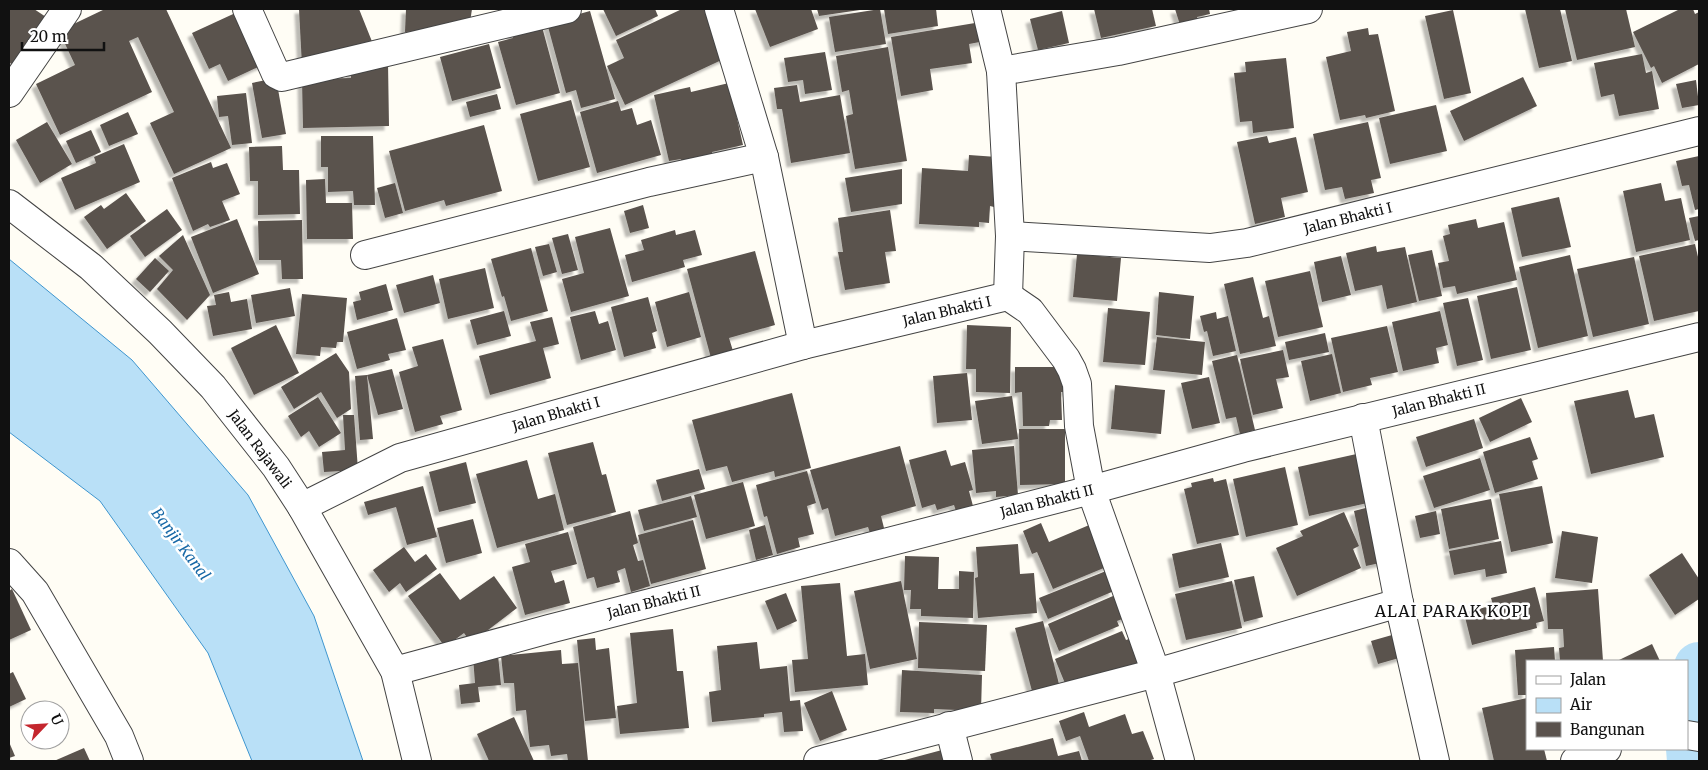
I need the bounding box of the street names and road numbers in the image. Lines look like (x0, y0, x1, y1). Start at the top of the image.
street label: Jalan Bhakti I (1301, 198, 1394, 238)
street label: Jalan Bhakti I (900, 292, 993, 330)
street label: Jalan Bhakti II (1389, 380, 1488, 421)
street label: Jalan Bhakti I (509, 393, 602, 435)
street label: Jalan Rajawali (224, 405, 296, 492)
street label: Jalan Bhakti II (997, 481, 1096, 522)
street label: Jalan Bhakti II (604, 582, 703, 623)

